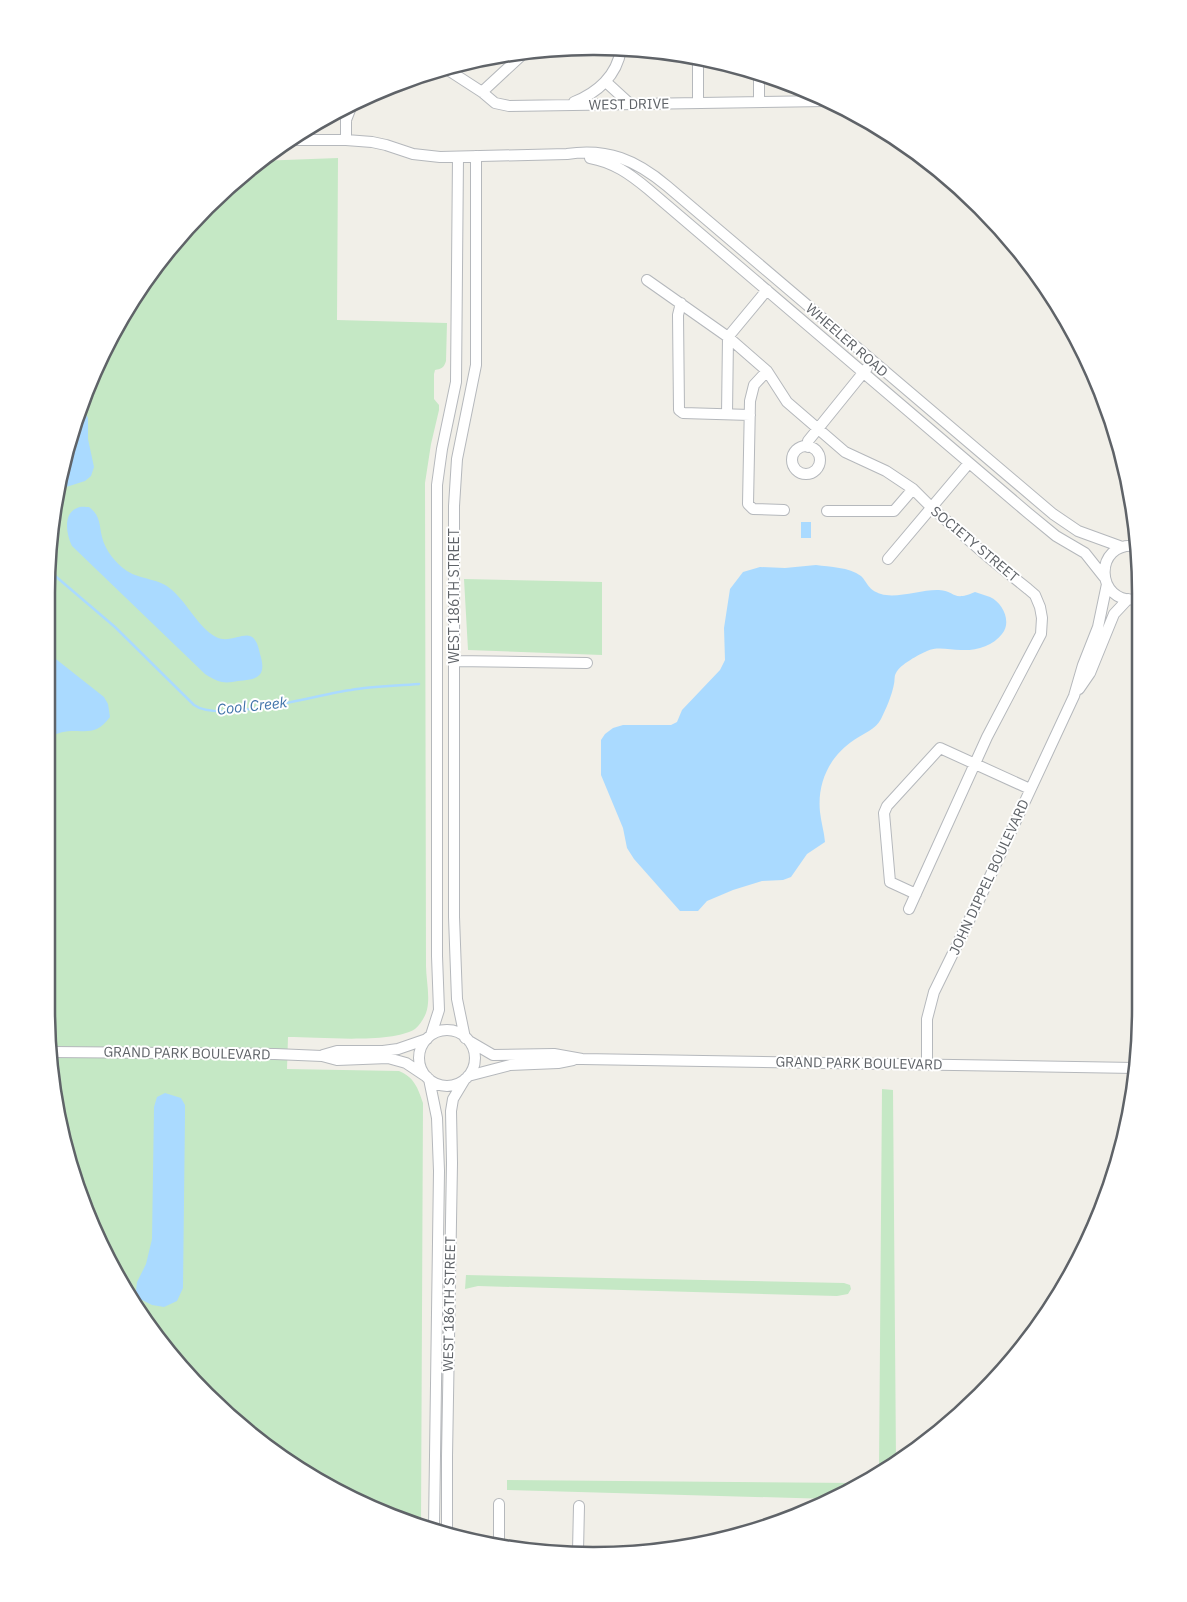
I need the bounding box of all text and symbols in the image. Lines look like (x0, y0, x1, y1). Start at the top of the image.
street label: WEST DRIVE (589, 94, 669, 114)
street label: WHEELER ROAD (802, 299, 892, 381)
street label: SOCIETY STREET (927, 502, 1023, 586)
street label: WEST 186TH STREET (445, 528, 463, 664)
water label: Cool Creek (216, 692, 288, 719)
street label: JOHN DIPPEL BOULEVARD (945, 796, 1033, 958)
street label: GRAND PARK BOULEVARD (103, 1043, 271, 1063)
street label: GRAND PARK BOULEVARD (775, 1053, 943, 1073)
street label: WEST 186TH STREET (439, 1236, 459, 1372)

